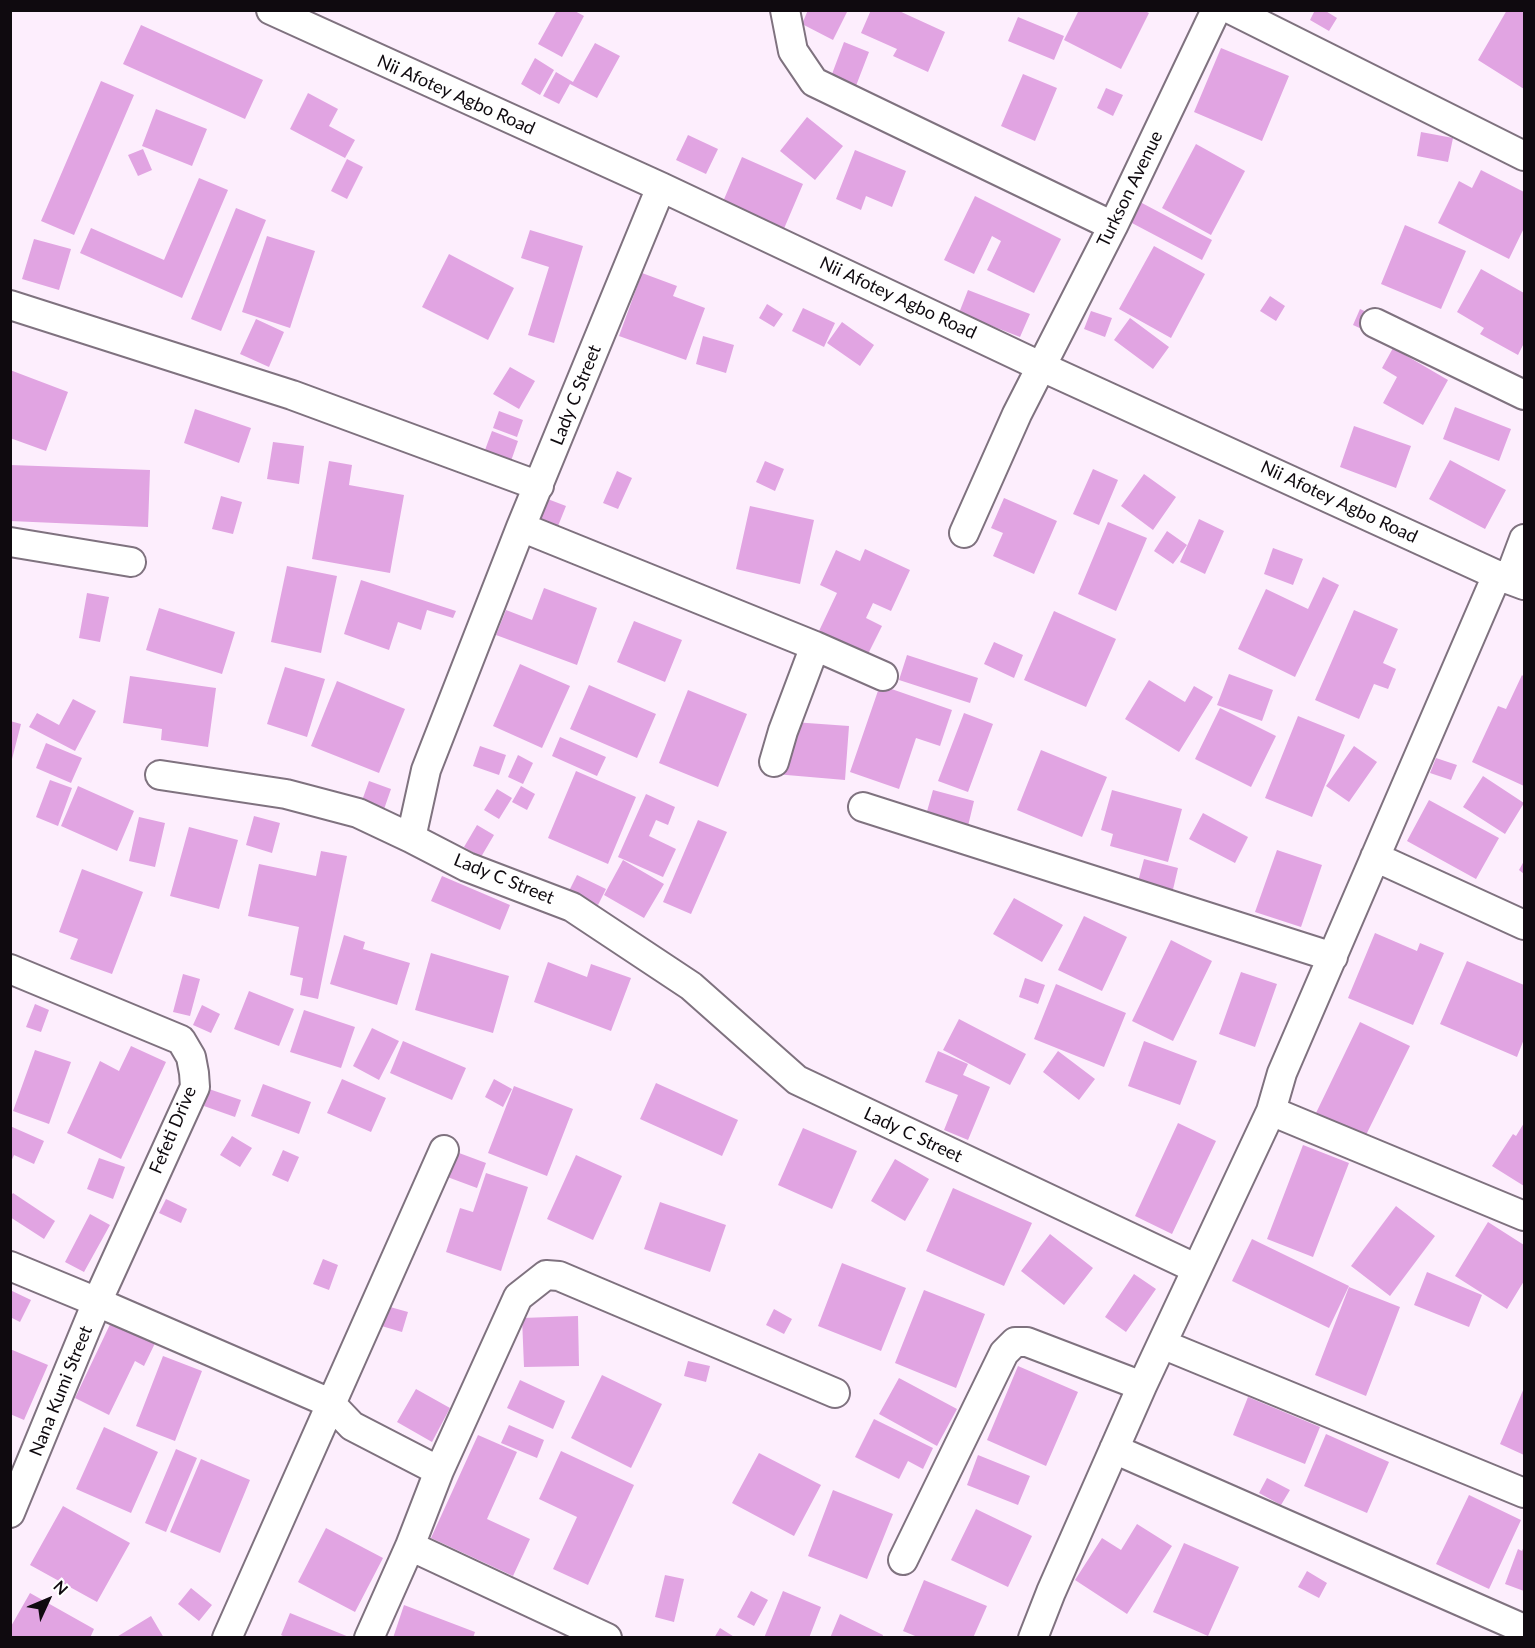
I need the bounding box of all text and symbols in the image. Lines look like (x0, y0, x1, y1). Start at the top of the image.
street label: Nii Afotey Agbo Road (374, 50, 538, 140)
street label: Turkson Avenue (1093, 127, 1167, 251)
street label: Nii Afotey Agbo Road (816, 252, 980, 344)
street label: Lady C Street (546, 342, 606, 448)
street label: Nii Afotey Agbo Road (1257, 456, 1421, 548)
street label: Lady C Street (451, 849, 557, 909)
street label: Fefeti Drive (145, 1083, 201, 1177)
street label: Lady C Street (860, 1103, 966, 1167)
street label: Nana Kumi Street (25, 1323, 97, 1459)
north arrow (18, 1570, 78, 1630)
text: N (50, 1576, 72, 1598)

